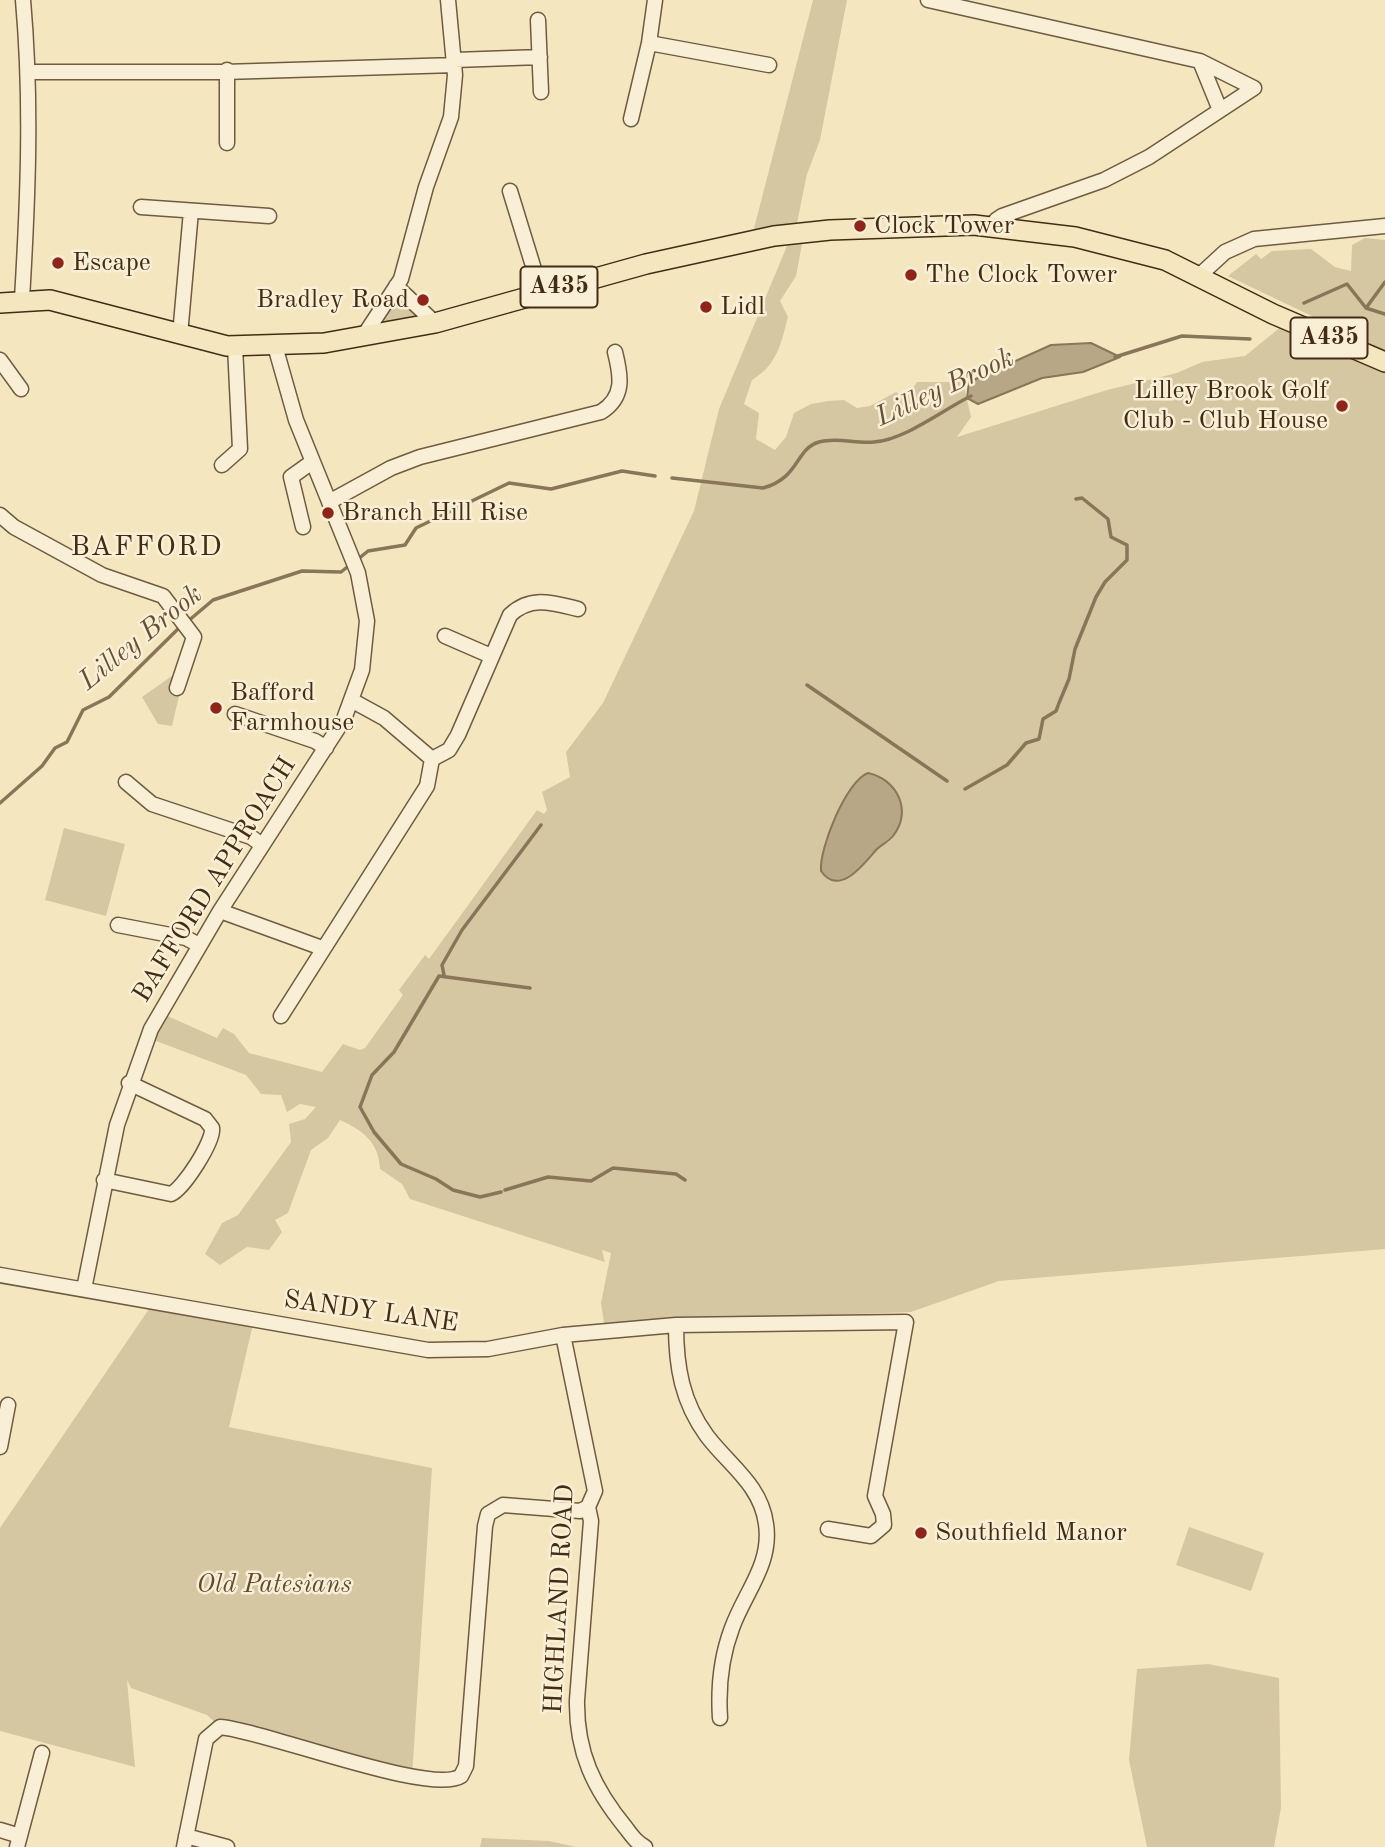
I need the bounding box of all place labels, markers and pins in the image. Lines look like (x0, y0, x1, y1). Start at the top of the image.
place label: Clock Tower (874, 210, 1014, 242)
marker: Clock Tower (852, 218, 868, 234)
place label: Escape (72, 247, 151, 279)
marker: Escape (50, 255, 66, 271)
place label: The Clock Tower (925, 259, 1117, 291)
marker: The Clock Tower (903, 267, 919, 283)
place label: Bradley Road (256, 284, 409, 316)
place label: Lidl (720, 291, 765, 323)
marker: Bradley Road (415, 292, 431, 308)
marker: Lidl (698, 299, 714, 315)
place label: Lilley Brook Golf Club - Club House (1123, 375, 1328, 436)
marker: Lilley Brook Golf Club - Club House (1334, 398, 1350, 414)
place label: Branch Hill Rise (342, 497, 528, 529)
marker: Branch Hill Rise (320, 505, 336, 521)
place label: Bafford Farmhouse (230, 677, 354, 738)
marker: Bafford Farmhouse (208, 700, 224, 716)
place label: Southfield Manor (935, 1517, 1127, 1549)
marker: Southfield Manor (913, 1525, 929, 1541)

